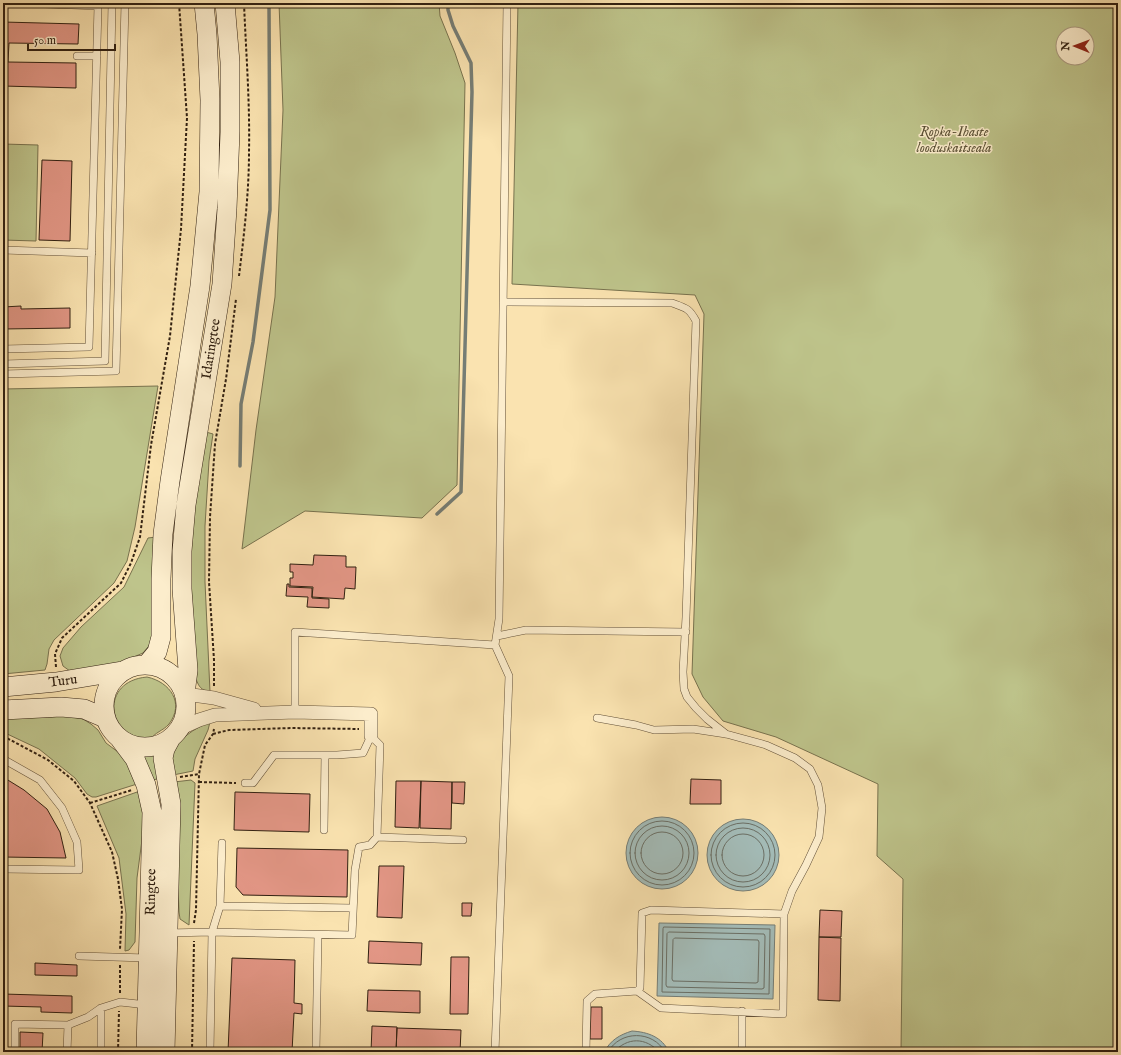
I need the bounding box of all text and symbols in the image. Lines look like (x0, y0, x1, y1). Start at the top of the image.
scale bar (28, 26, 115, 52)
north arrow (1055, 26, 1095, 66)
text: 50 m (34, 33, 56, 48)
text: N (1059, 40, 1073, 52)
park label: Ropka-Ihaste looduskaitseala (916, 123, 992, 157)
street label: Idaringtee (197, 317, 225, 381)
street label: Turu (48, 670, 78, 692)
street label: Ringtee (142, 868, 160, 916)

